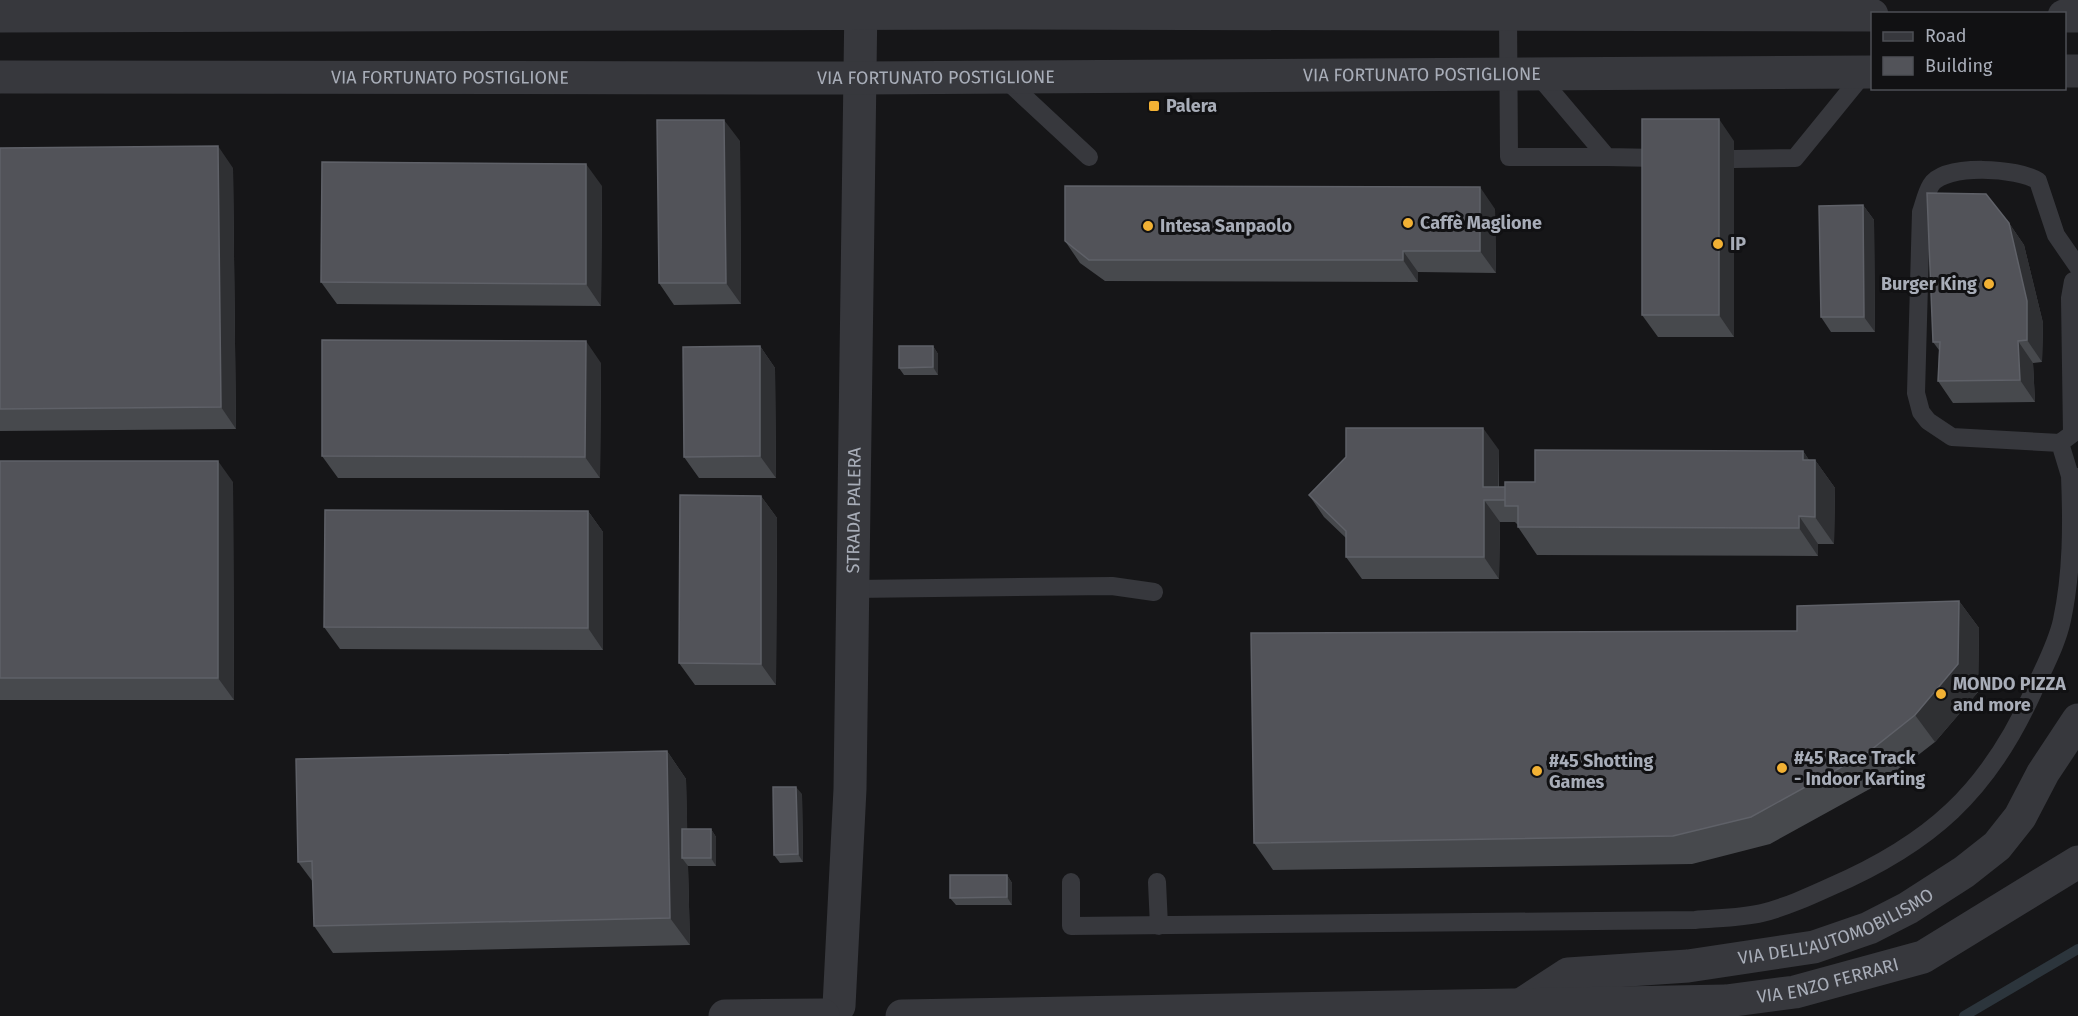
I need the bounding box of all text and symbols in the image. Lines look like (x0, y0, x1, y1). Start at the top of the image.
legend (1871, 12, 2066, 90)
text: Road (1925, 25, 1967, 47)
text: Building (1925, 55, 1993, 77)
street label: VIA FORTUNATO POSTIGLIONE (1303, 63, 1541, 86)
street label: VIA FORTUNATO POSTIGLIONE (331, 66, 569, 89)
street label: VIA FORTUNATO POSTIGLIONE (817, 66, 1055, 89)
place label: Palera (1166, 95, 1217, 117)
marker: Palera (1147, 99, 1161, 113)
place label: Caffè Maglione (1420, 212, 1542, 234)
place label: Intesa Sanpaolo (1160, 215, 1292, 237)
marker: Caffè Maglione (1401, 216, 1415, 230)
marker: Intesa Sanpaolo (1141, 219, 1155, 233)
place label: IP (1730, 233, 1746, 255)
marker: IP (1711, 237, 1725, 251)
place label: Burger King (1881, 273, 1977, 295)
marker: Burger King (1982, 277, 1996, 291)
street label: STRADA PALERA (842, 446, 866, 573)
place label: MONDO PIZZA and more (1953, 673, 2066, 716)
marker: MONDO PIZZA and more (1934, 687, 1948, 701)
place label: #45 Race Track - Indoor Karting (1794, 747, 1925, 790)
place label: #45 Shotting Games (1549, 750, 1653, 793)
marker: #45 Race Track - Indoor Karting (1775, 761, 1789, 775)
marker: #45 Shotting Games (1530, 764, 1544, 778)
street label: VIA DELL'AUTOMOBILISMO (1736, 883, 1938, 969)
street label: VIA ENZO FERRARI (1755, 953, 1901, 1008)

